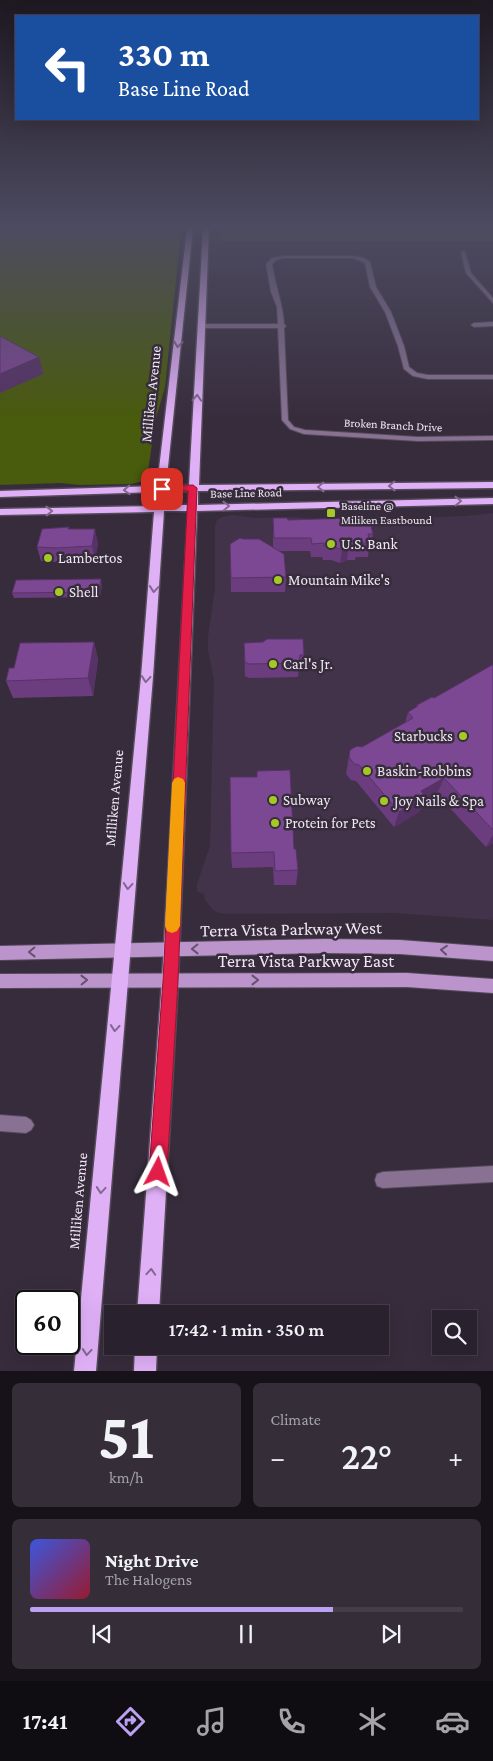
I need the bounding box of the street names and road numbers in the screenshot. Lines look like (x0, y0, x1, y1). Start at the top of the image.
street label: Milliken Avenue (138, 345, 164, 443)
street label: Broken Branch Drive (343, 415, 443, 435)
street label: Base Line Road (210, 485, 283, 501)
street label: Milliken Avenue (102, 749, 126, 847)
street label: Terra Vista Parkway West (200, 917, 383, 941)
street label: Terra Vista Parkway East (218, 951, 395, 971)
street label: Milliken Avenue (66, 1152, 90, 1250)

